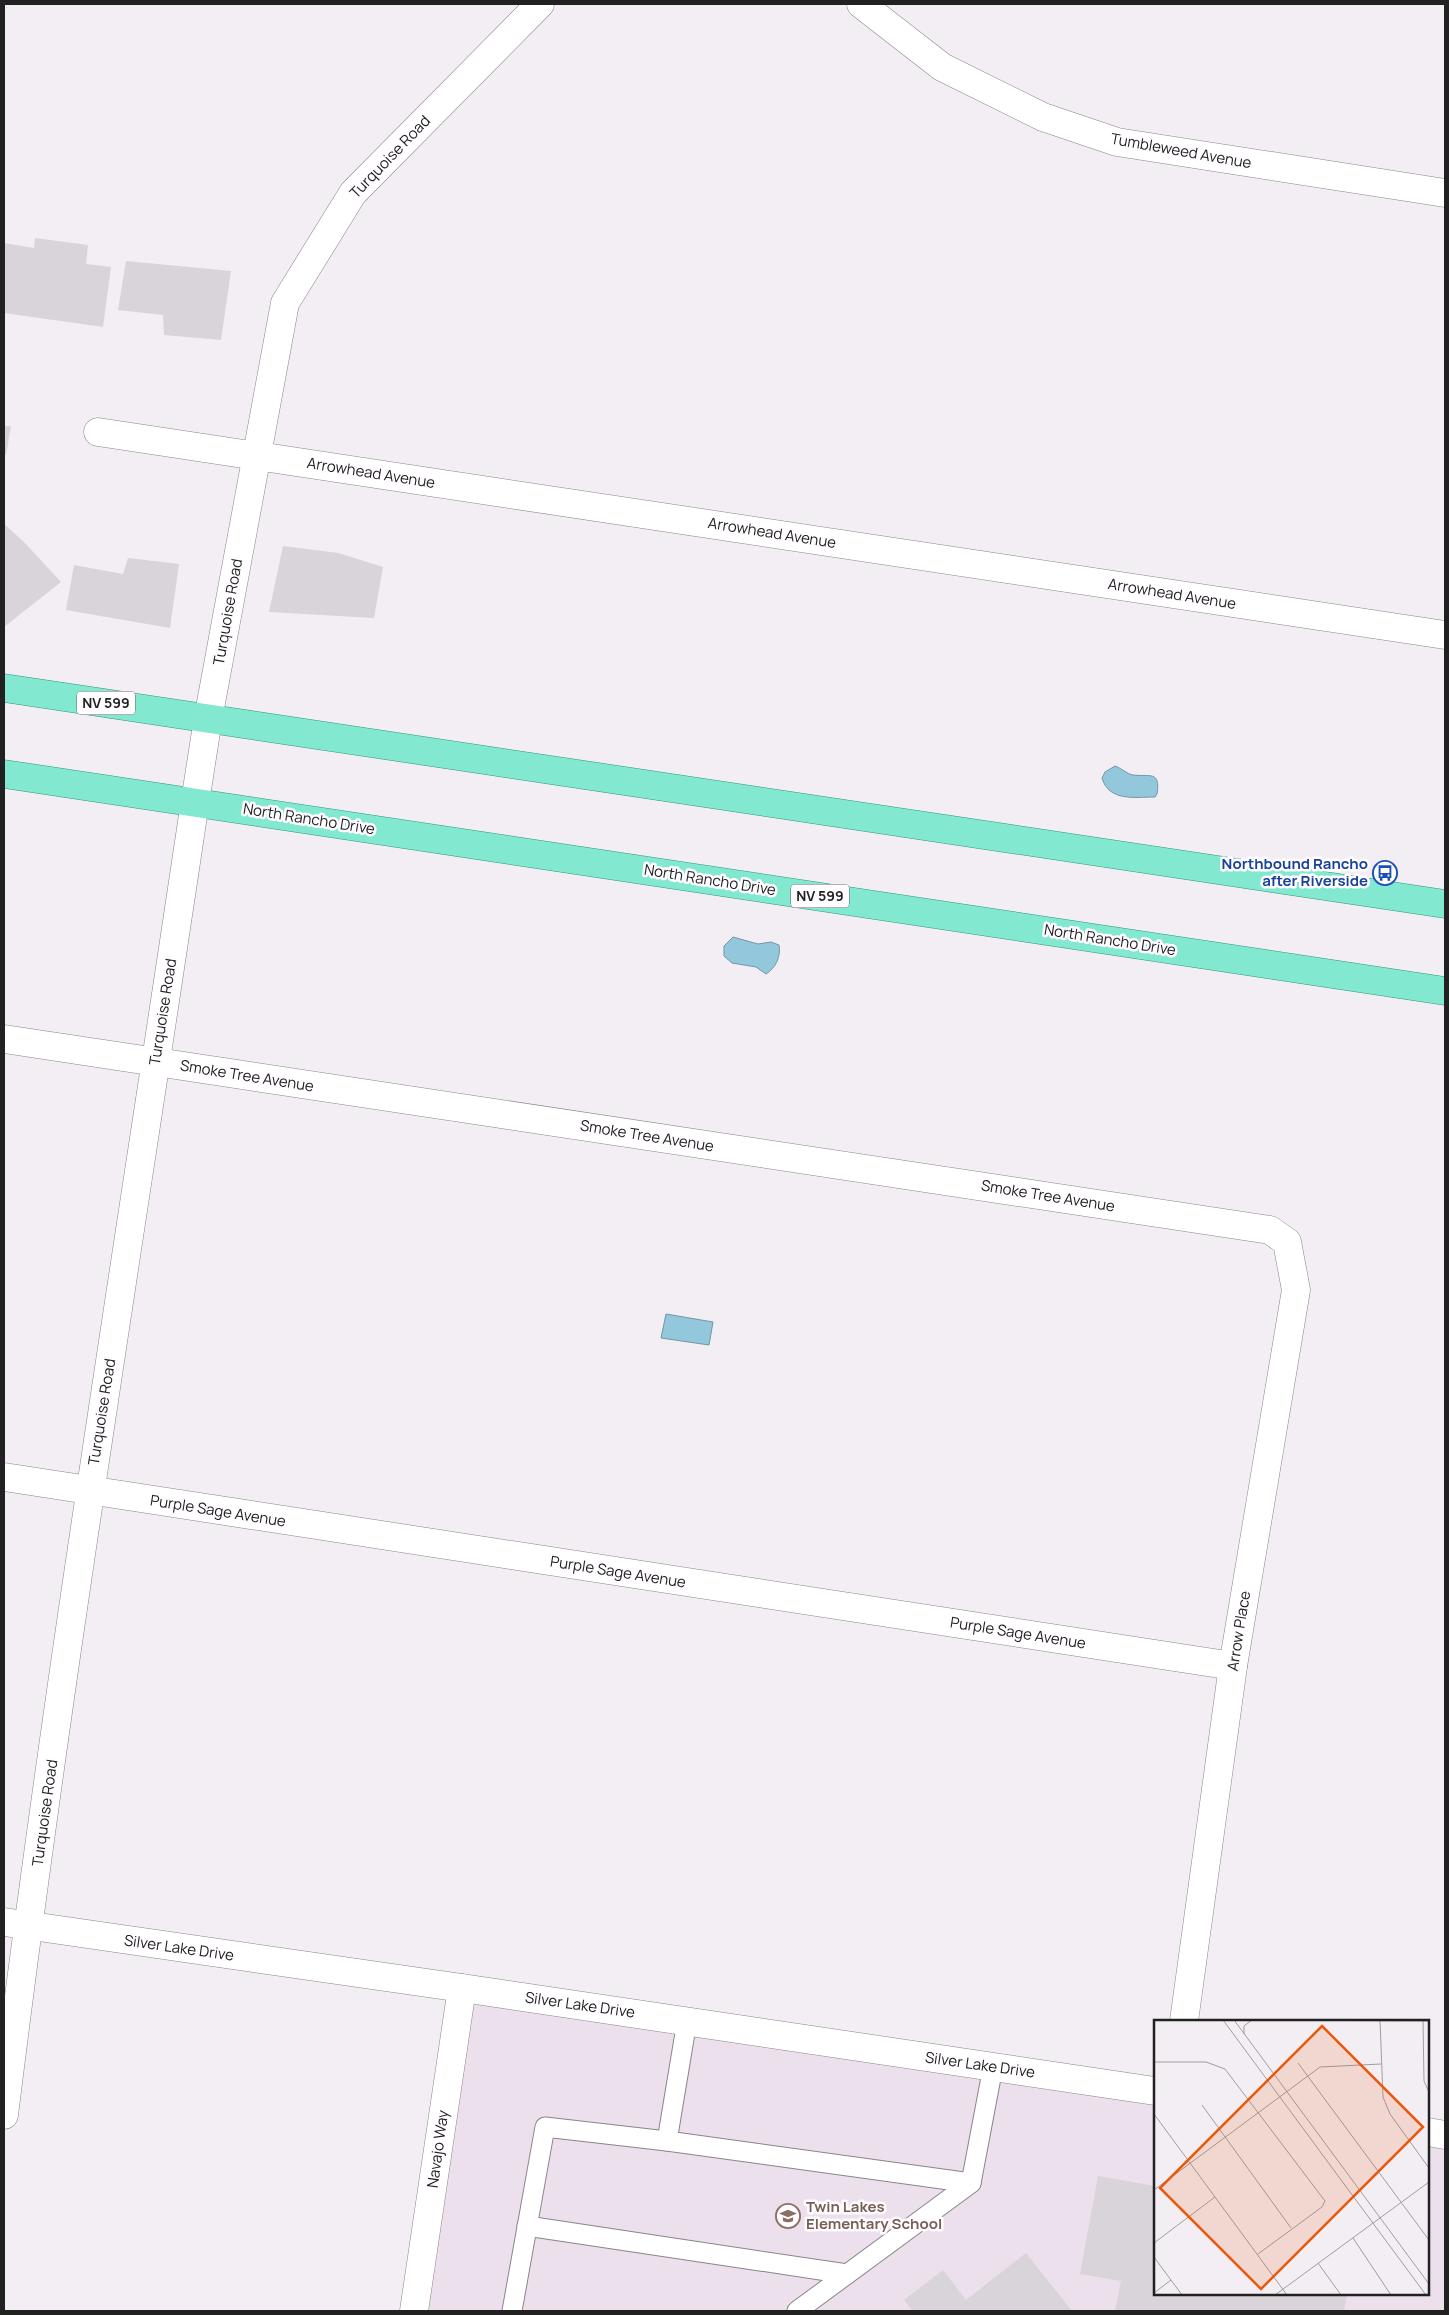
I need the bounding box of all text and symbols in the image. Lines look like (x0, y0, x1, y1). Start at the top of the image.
street label: Turquoise Road (345, 111, 435, 203)
street label: Tumbleweed Avenue (1109, 128, 1253, 173)
street label: Arrowhead Avenue (306, 452, 437, 493)
street label: Arrowhead Avenue (707, 512, 838, 553)
street label: Turquoise Road (208, 557, 247, 667)
street label: Arrowhead Avenue (1107, 573, 1238, 614)
road number: NV 599 (77, 691, 135, 714)
street label: North Rancho Drive (242, 798, 377, 839)
place label: Northbound Rancho after Riverside (1222, 853, 1368, 891)
street label: North Rancho Drive (643, 859, 778, 900)
bus stop icon: Northbound Rancho after Riverside (1372, 860, 1398, 886)
road number: NV 599 (791, 884, 849, 908)
street label: North Rancho Drive (1043, 919, 1178, 960)
street label: Turquoise Road (144, 957, 181, 1067)
street label: Smoke Tree Avenue (179, 1055, 316, 1096)
street label: Smoke Tree Avenue (579, 1115, 716, 1156)
street label: Smoke Tree Avenue (980, 1175, 1117, 1216)
street label: Turquoise Road (83, 1357, 120, 1467)
street label: Purple Sage Avenue (149, 1489, 288, 1532)
street label: Purple Sage Avenue (549, 1550, 688, 1593)
street label: Arrow Place (1222, 1589, 1255, 1673)
street label: Purple Sage Avenue (949, 1611, 1088, 1654)
street label: Turquoise Road (27, 1758, 62, 1868)
street label: Silver Lake Drive (123, 1929, 236, 1966)
street label: Silver Lake Drive (524, 1986, 637, 2023)
inset map (1154, 2020, 1429, 2295)
street label: Silver Lake Drive (924, 2046, 1037, 2083)
street label: Navajo Way (422, 2108, 453, 2189)
place label: Twin Lakes Elementary School (806, 2196, 942, 2234)
school or university icon: Twin Lakes Elementary School (775, 2203, 801, 2229)

